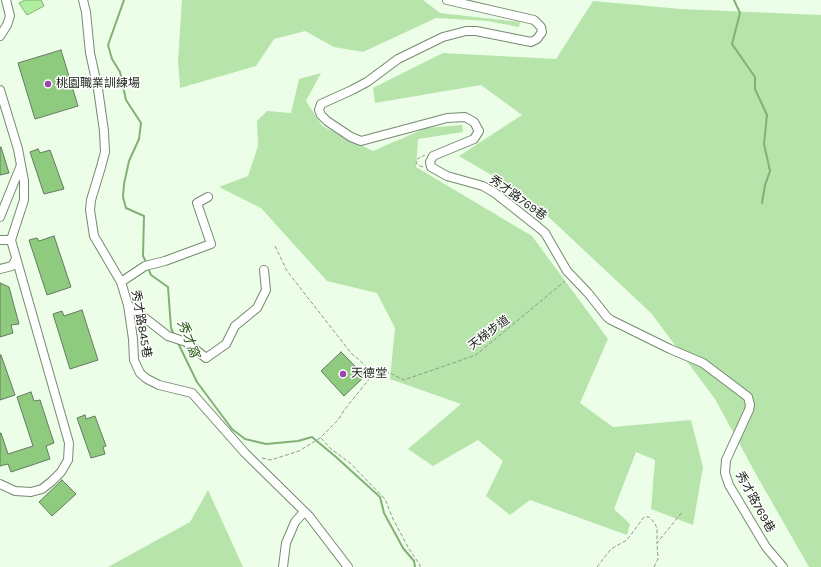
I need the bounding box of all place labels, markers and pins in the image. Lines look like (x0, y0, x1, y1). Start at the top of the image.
place label: 桃園職業訓練場 (56, 77, 140, 91)
marker: 桃園職業訓練場 (43, 79, 53, 89)
place label: 天德堂 (351, 367, 387, 381)
marker: 天德堂 (338, 369, 348, 379)

